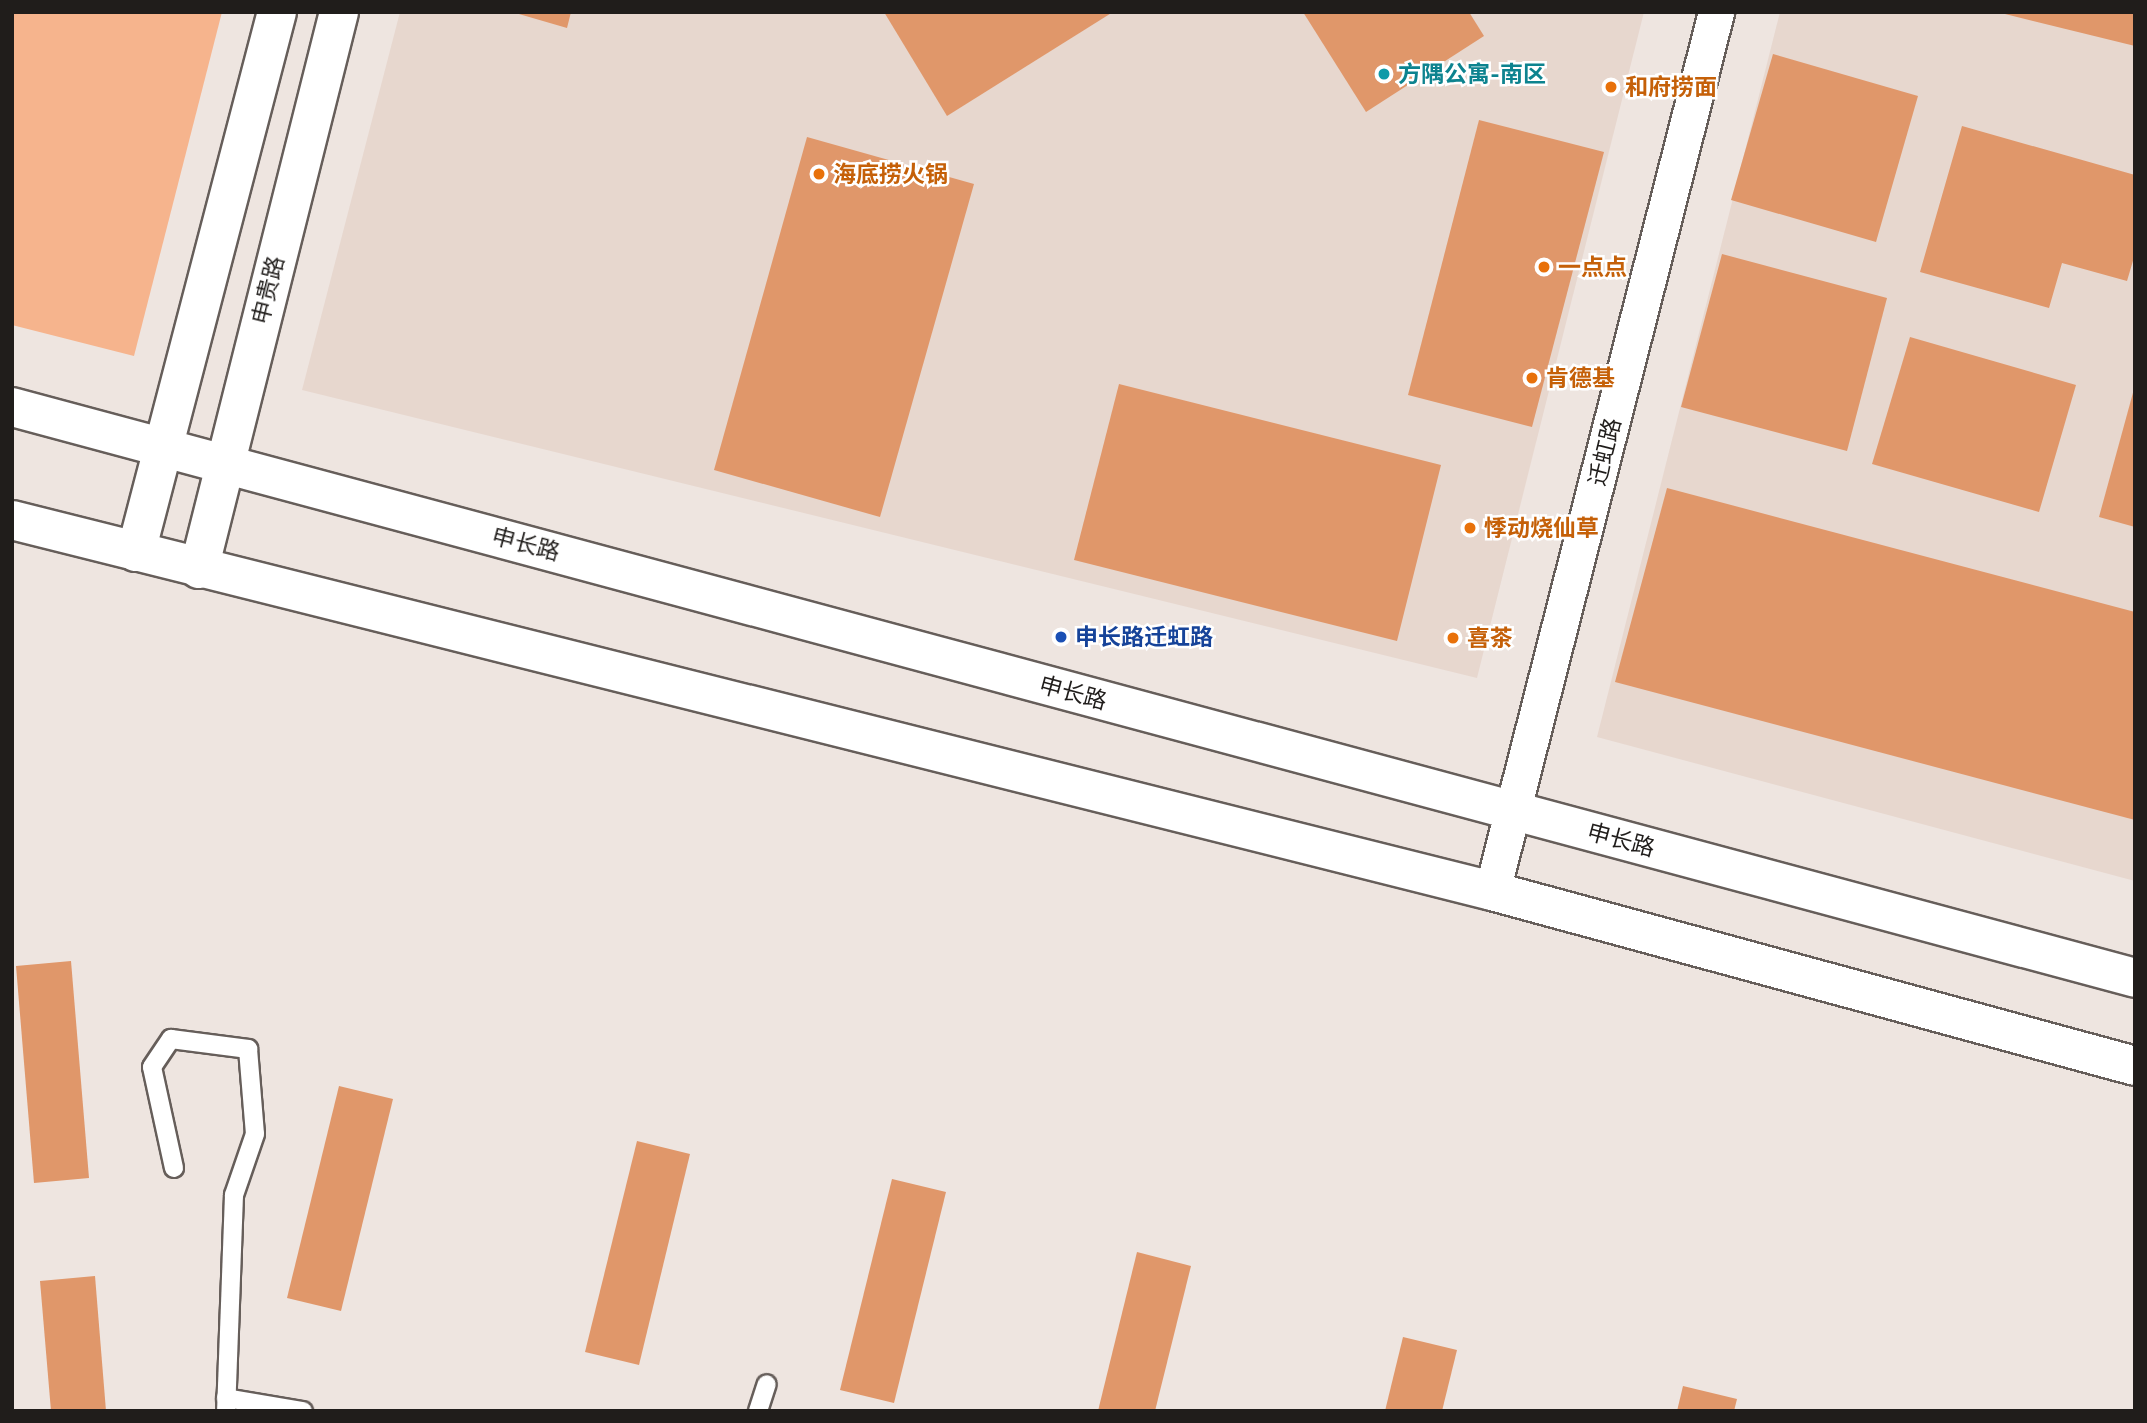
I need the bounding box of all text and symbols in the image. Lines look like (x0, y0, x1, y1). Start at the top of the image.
place label: 方隅公寓-南区 (1398, 60, 1546, 88)
marker: 方隅公寓-南区 (1376, 66, 1392, 82)
place label: 和府捞面 (1625, 73, 1717, 101)
marker: 和府捞面 (1603, 79, 1619, 95)
place label: 海底捞火锅 (833, 160, 948, 188)
marker: 海底捞火锅 (811, 166, 827, 182)
street label: 申贵路 (246, 253, 290, 327)
place label: 一点点 (1558, 253, 1627, 281)
marker: 一点点 (1536, 259, 1552, 275)
place label: 肯德基 (1546, 364, 1615, 392)
marker: 肯德基 (1524, 370, 1540, 386)
street label: 迁虹路 (1583, 415, 1627, 489)
place label: 悸动烧仙草 (1484, 514, 1599, 542)
marker: 悸动烧仙草 (1462, 520, 1478, 536)
street label: 申长路 (489, 522, 563, 566)
place label: 申长路迁虹路 (1075, 623, 1213, 651)
place label: 喜茶 (1467, 624, 1513, 652)
marker: 申长路迁虹路 (1053, 629, 1069, 645)
marker: 喜茶 (1445, 630, 1461, 646)
street label: 申长路 (1036, 671, 1110, 715)
street label: 申长路 (1584, 818, 1658, 862)

